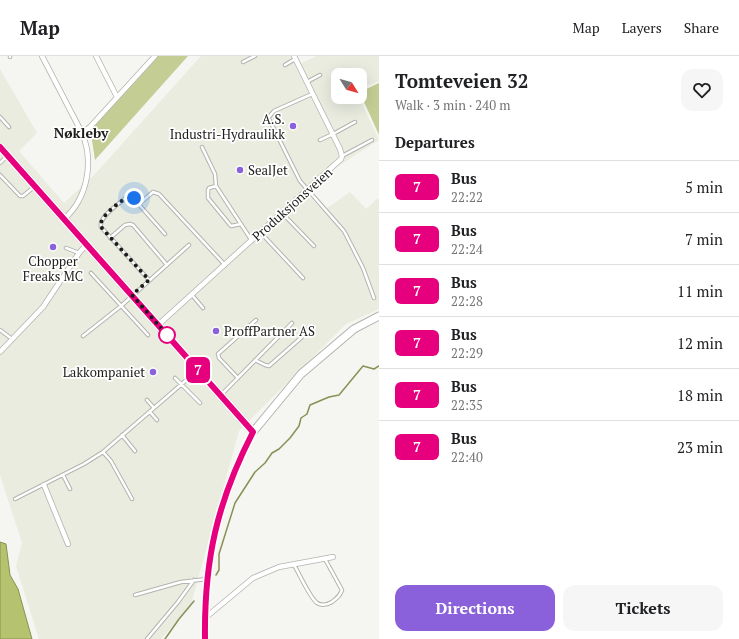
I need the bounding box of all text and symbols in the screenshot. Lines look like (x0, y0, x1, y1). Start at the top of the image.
text: Map (20, 15, 60, 40)
text: Map (573, 18, 600, 37)
text: Layers (622, 18, 662, 37)
text: Share (684, 18, 719, 37)
north arrow (331, 68, 367, 104)
map controls (331, 68, 367, 104)
text: Tomteveien 32 (395, 68, 528, 93)
button: heart (681, 69, 723, 111)
text: Walk · 3 min · 240 m (395, 96, 510, 114)
place label: A.S. Industri-Hydraulikk (170, 110, 285, 143)
marker: A.S. Industri-Hydraulikk (288, 121, 298, 131)
district label: Nøkleby (54, 123, 109, 142)
text: Departures (395, 132, 475, 152)
place label: SealJet (248, 161, 288, 179)
street label: Produksjonsveien (248, 163, 336, 245)
marker: SealJet (235, 165, 245, 175)
text: Bus (451, 168, 477, 188)
text: 7 (413, 177, 421, 196)
text: 5 min (685, 177, 723, 197)
your location (124, 188, 144, 208)
text: 22:22 (451, 188, 483, 206)
text: Bus (451, 220, 477, 240)
text: 7 (413, 229, 421, 248)
text: 7 min (685, 229, 723, 249)
text: 22:24 (451, 240, 483, 258)
marker: Chopper Freaks MC (48, 242, 58, 252)
place label: Chopper Freaks MC (23, 252, 83, 285)
text: Bus (451, 272, 477, 292)
text: 7 (413, 281, 421, 300)
text: 11 min (677, 281, 723, 301)
text: 22:28 (451, 292, 483, 310)
place label: ProffPartner AS (224, 322, 315, 340)
text: Bus (451, 324, 477, 344)
unlabelled marker (158, 326, 176, 344)
marker: ProffPartner AS (211, 326, 221, 336)
text: 7 (413, 333, 421, 352)
text: 12 min (677, 333, 723, 353)
text: 22:29 (451, 344, 483, 362)
line badge: 7 (185, 357, 211, 383)
text: 7 (194, 360, 202, 379)
place label: Lakkompaniet (63, 363, 145, 381)
marker: Lakkompaniet (148, 367, 158, 377)
text: Bus (451, 376, 477, 396)
text: 7 (413, 385, 421, 404)
text: 18 min (677, 385, 723, 405)
text: 22:35 (451, 396, 483, 414)
text: Bus (451, 428, 477, 448)
text: 7 (413, 437, 421, 456)
text: 23 min (677, 437, 723, 457)
text: 22:40 (451, 448, 483, 466)
button: Directions (395, 585, 555, 631)
button: Tickets (563, 585, 723, 631)

